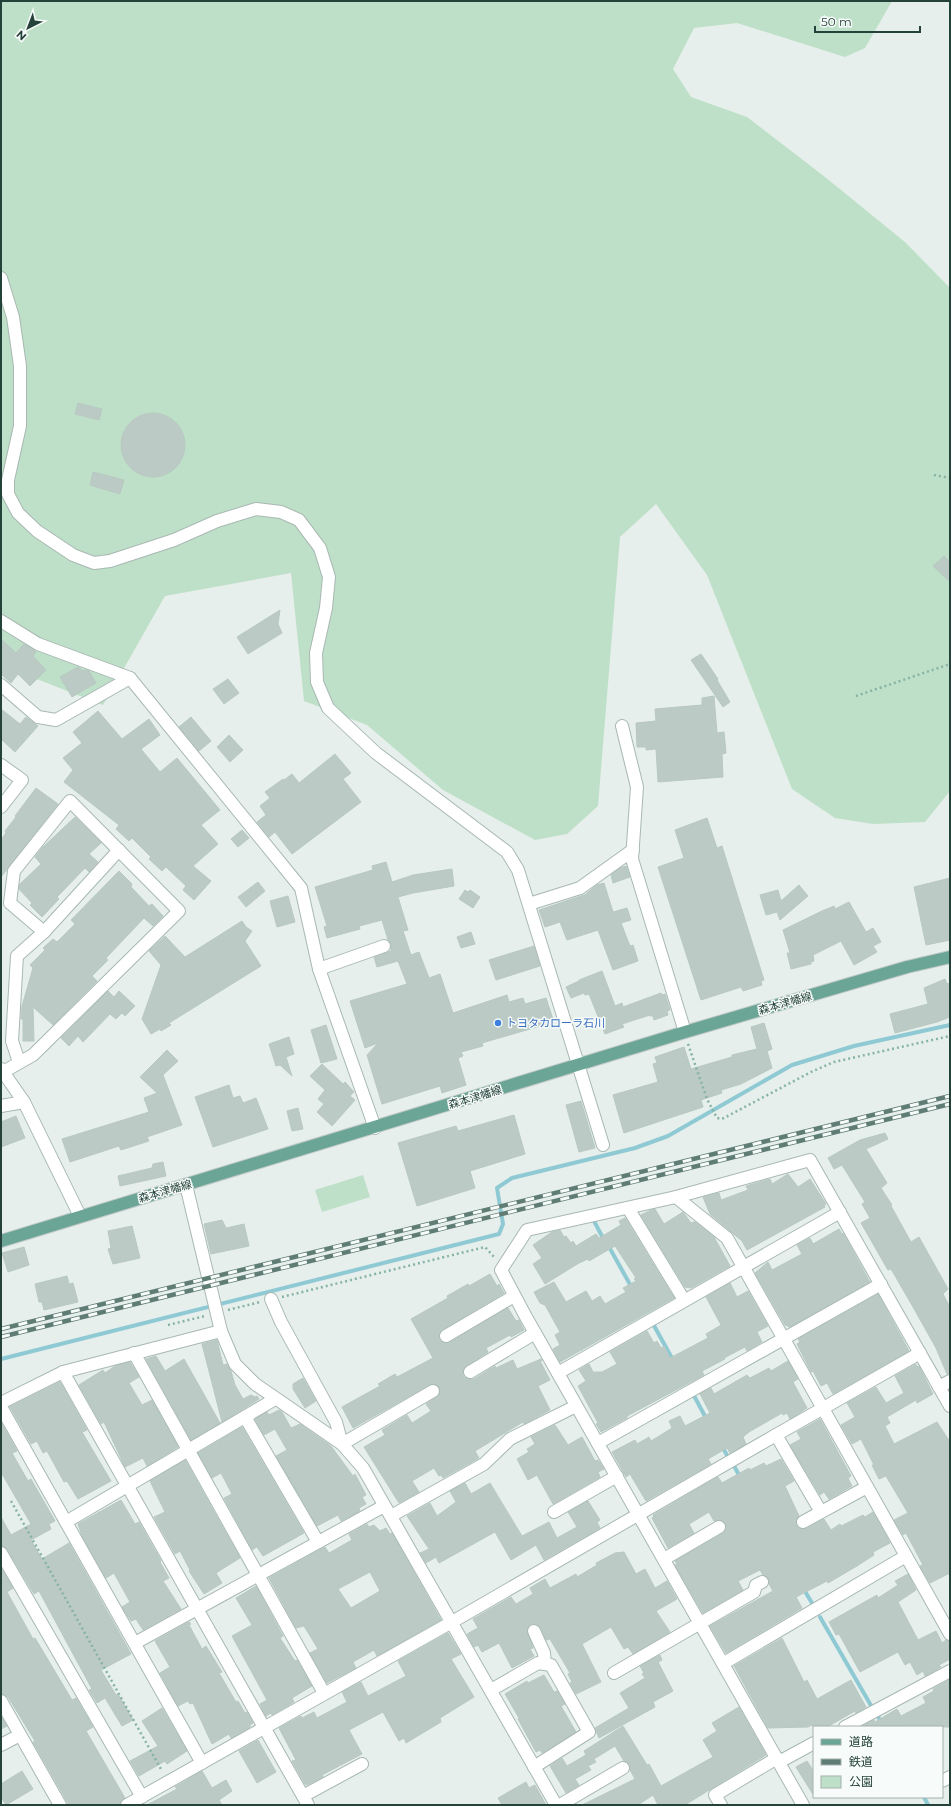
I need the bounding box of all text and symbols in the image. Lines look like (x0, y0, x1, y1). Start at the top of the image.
north arrow (8, 8, 48, 48)
scale bar (815, 8, 920, 34)
text: 50 m (821, 14, 852, 29)
text: N (13, 27, 29, 44)
street label: 森本津幡線 (757, 989, 813, 1017)
place label: トヨタカローラ石川 (506, 1016, 605, 1030)
marker: トヨタカローラ石川 (493, 1018, 503, 1028)
street label: 森本津幡線 (447, 1082, 503, 1112)
street label: 森本津幡線 (137, 1177, 193, 1205)
legend (813, 1726, 943, 1798)
text: 道路 (849, 1734, 873, 1749)
text: 鉄道 (849, 1754, 873, 1769)
text: 公園 (849, 1774, 873, 1789)

